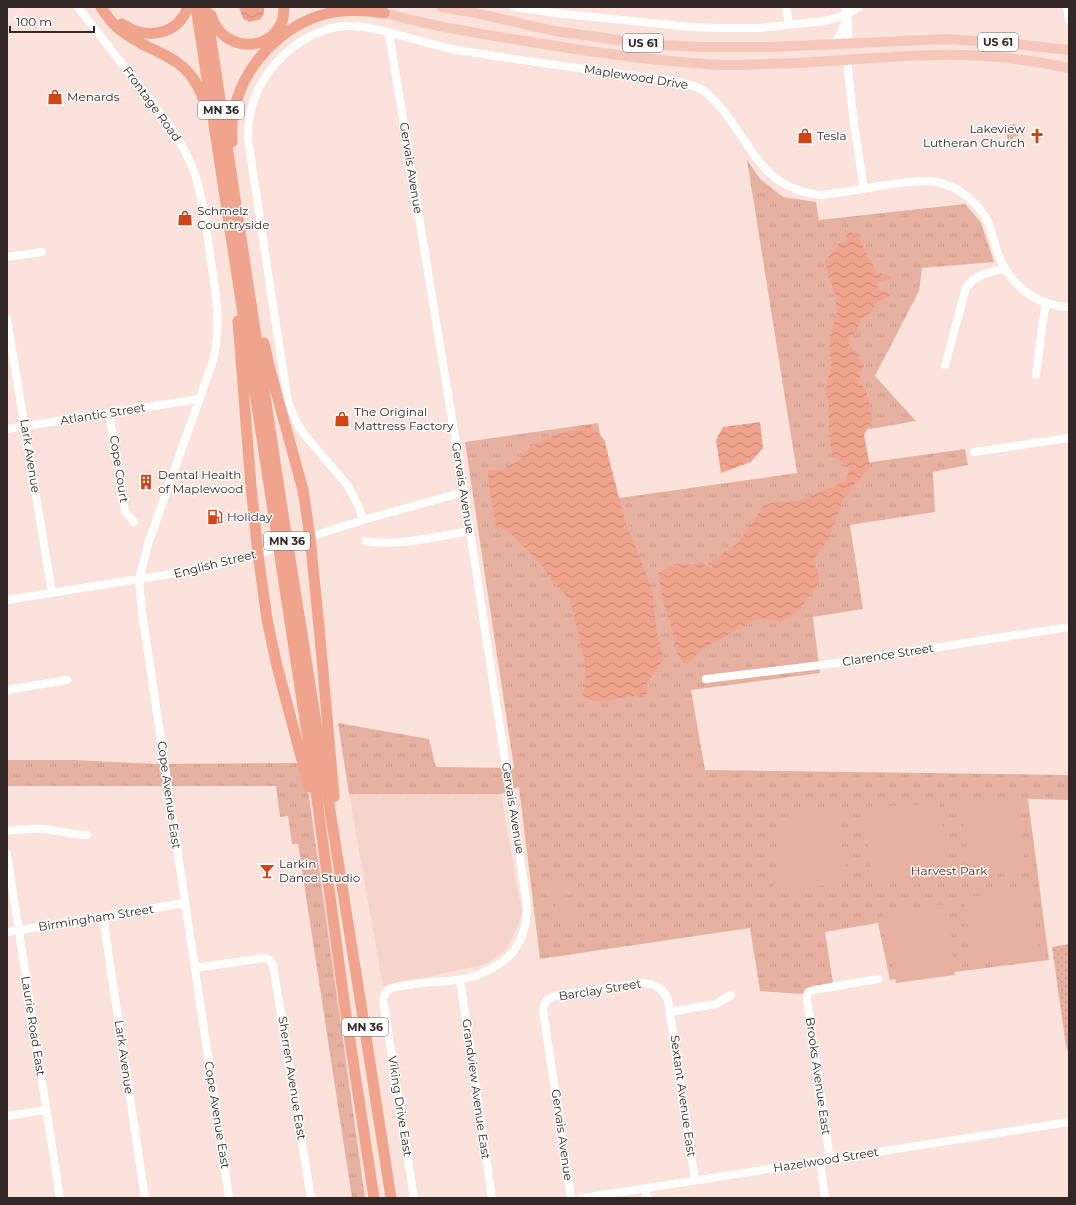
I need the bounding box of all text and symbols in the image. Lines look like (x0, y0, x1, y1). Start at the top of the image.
scale bar (10, 8, 94, 34)
text: 100 m (16, 14, 52, 29)
road number: US 61 (978, 33, 1018, 51)
road number: US 61 (623, 34, 663, 52)
street label: Maplewood Drive (583, 61, 689, 92)
street label: Frontage Road (120, 63, 185, 144)
shop icon: Menards (46, 88, 64, 106)
place label: Menards (67, 89, 120, 104)
road number: MN 36 (198, 101, 244, 119)
street label: Gervais Avenue (397, 121, 426, 215)
place label: Lakeview Lutheran Church (923, 121, 1025, 150)
shop icon: Tesla (796, 127, 814, 145)
church icon: Lakeview Lutheran Church (1028, 127, 1046, 145)
place label: Tesla (817, 128, 847, 143)
place label: Schmelz Countryside (197, 203, 269, 232)
shop icon: Schmelz Countryside (176, 209, 194, 227)
street label: Atlantic Street (59, 399, 147, 428)
place label: The Original Mattress Factory (354, 404, 454, 433)
shop icon: The Original Mattress Factory (333, 410, 351, 428)
street label: Lark Avenue (17, 418, 44, 494)
street label: Cope Court (107, 434, 132, 504)
street label: Gervais Avenue (449, 441, 478, 535)
place label: Dental Health of Maplewood (158, 467, 243, 496)
building icon: Dental Health of Maplewood (137, 473, 155, 491)
fuel station icon: Holiday (206, 508, 224, 526)
place label: Holiday (227, 509, 273, 524)
road number: MN 36 (264, 532, 310, 550)
street label: English Street (172, 546, 258, 581)
street label: Clarence Street (841, 640, 935, 669)
street label: Cope Avenue East (155, 740, 184, 850)
street label: Gervais Avenue (499, 761, 528, 855)
place label: Larkin Dance Studio (279, 856, 360, 885)
bar icon: Larkin Dance Studio (258, 862, 276, 880)
park label: Harvest Park (911, 863, 988, 878)
street label: Birmingham Street (37, 901, 155, 934)
street label: Laurie Road East (18, 975, 49, 1077)
street label: Barclay Street (558, 976, 642, 1003)
street label: Sherren Avenue East (275, 1015, 310, 1141)
street label: Brooks Avenue East (803, 1016, 834, 1136)
road number: MN 36 (342, 1018, 388, 1036)
street label: Grandview Avenue East (459, 1018, 494, 1160)
street label: Lark Avenue (112, 1019, 137, 1095)
street label: Sextant Avenue East (668, 1034, 699, 1158)
street label: Viking Drive East (385, 1055, 416, 1157)
street label: Cope Avenue East (202, 1060, 233, 1170)
street label: Gervais Avenue (549, 1088, 576, 1182)
street label: Hazelwood Street (772, 1144, 880, 1175)

